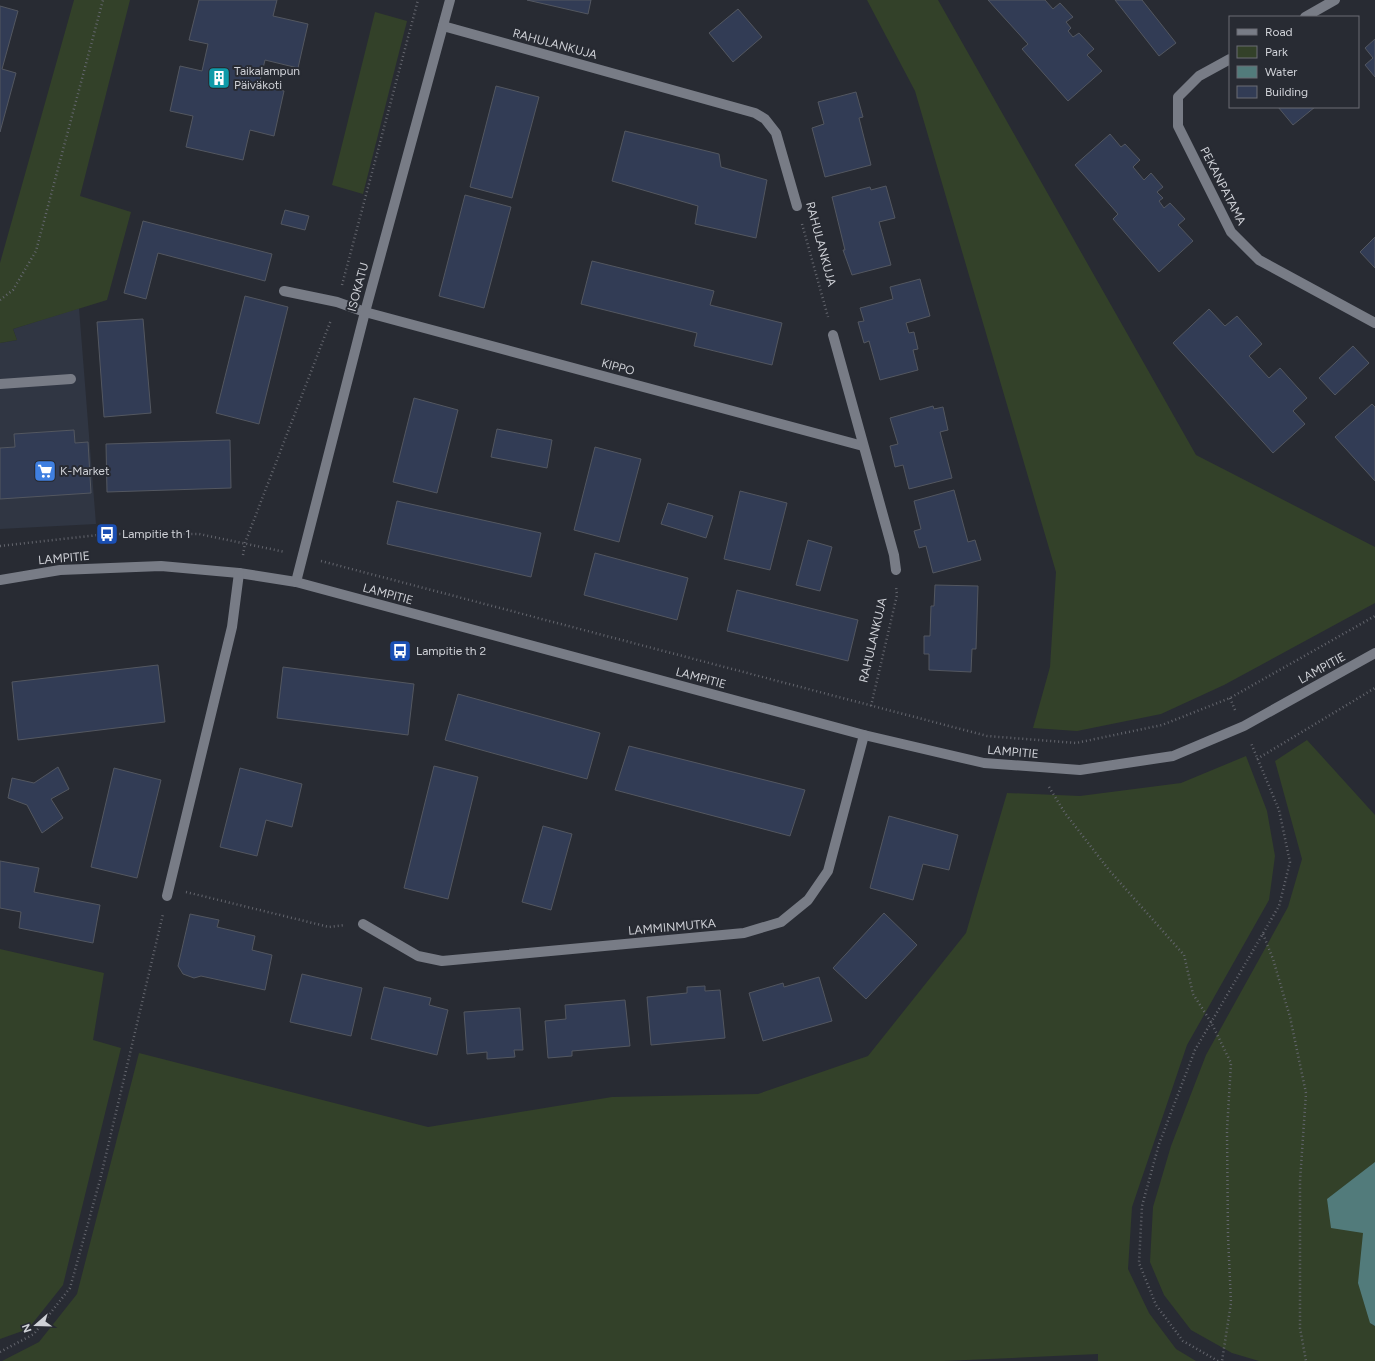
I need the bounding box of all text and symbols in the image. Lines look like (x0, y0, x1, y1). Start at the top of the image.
legend (1229, 16, 1359, 108)
text: Road (1265, 25, 1293, 39)
street label: RAHULANKUJA (511, 26, 599, 62)
text: Park (1265, 45, 1288, 59)
place label: Taikalampun Päiväkoti (234, 64, 300, 92)
building icon: Taikalampun Päiväkoti (206, 65, 232, 91)
text: Water (1265, 65, 1297, 79)
text: Building (1265, 85, 1308, 99)
street label: PEKANPATAMA (1197, 145, 1249, 227)
street label: RAHULANKUJA (803, 200, 839, 288)
street label: ISOKATU (345, 261, 371, 313)
street label: KIPPO (600, 356, 636, 378)
supermarket icon: K-Market (32, 458, 58, 484)
place label: K-Market (60, 464, 110, 478)
bus stop icon: Lampitie th 1 (94, 521, 120, 547)
place label: Lampitie th 1 (122, 527, 190, 541)
street label: LAMPITIE (38, 549, 90, 567)
street label: LAMPITIE (361, 581, 415, 607)
street label: RAHULANKUJA (856, 596, 890, 684)
bus stop icon: Lampitie th 2 (387, 638, 413, 664)
place label: Lampitie th 2 (416, 644, 486, 658)
street label: LAMPITIE (1296, 649, 1348, 687)
street label: LAMPITIE (674, 665, 728, 691)
street label: LAMPITIE (987, 743, 1039, 761)
street label: LAMMINMUTKA (628, 916, 716, 938)
north arrow (16, 1305, 56, 1345)
text: N (20, 1322, 35, 1334)

